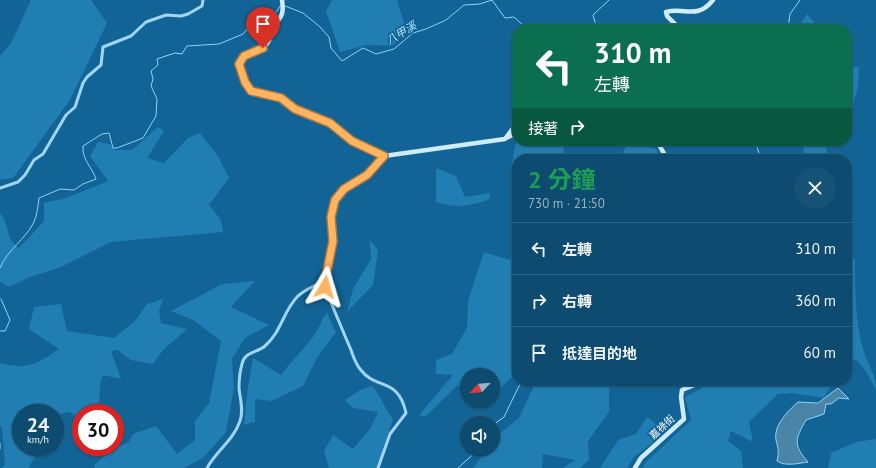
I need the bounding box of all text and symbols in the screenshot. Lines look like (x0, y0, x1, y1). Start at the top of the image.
pin (246, 7.0, 280, 48)
icon: arrive (252, 13, 274, 35)
water label: 八甲溪 (383, 17, 420, 47)
text: 310 m (594, 34, 671, 71)
icon: left (528, 40, 580, 92)
text: 左轉 (594, 73, 630, 96)
icon: right (566, 116, 588, 138)
text: 接著 (528, 119, 558, 138)
text: 2 分鐘 (528, 164, 596, 195)
button: close (794, 167, 836, 209)
text: 730 m · 21:50 (528, 195, 605, 212)
icon: left (528, 238, 550, 260)
text: 310 m (795, 239, 836, 258)
text: 左轉 (562, 240, 592, 259)
position arrow (304, 266, 346, 308)
icon: right (528, 290, 550, 312)
text: 360 m (795, 291, 836, 310)
text: 右轉 (562, 292, 592, 311)
icon: arrive (528, 342, 550, 364)
text: 60 m (803, 343, 836, 362)
text: 抵達目的地 (562, 344, 637, 363)
north arrow (460, 368, 500, 408)
map controls (460, 368, 500, 456)
speed limit sign: 30 (72, 404, 124, 456)
text: 24 (27, 412, 49, 438)
street label: 嘉祿街 (647, 412, 677, 442)
button: sound (460, 416, 500, 456)
text: km/h (27, 433, 49, 446)

